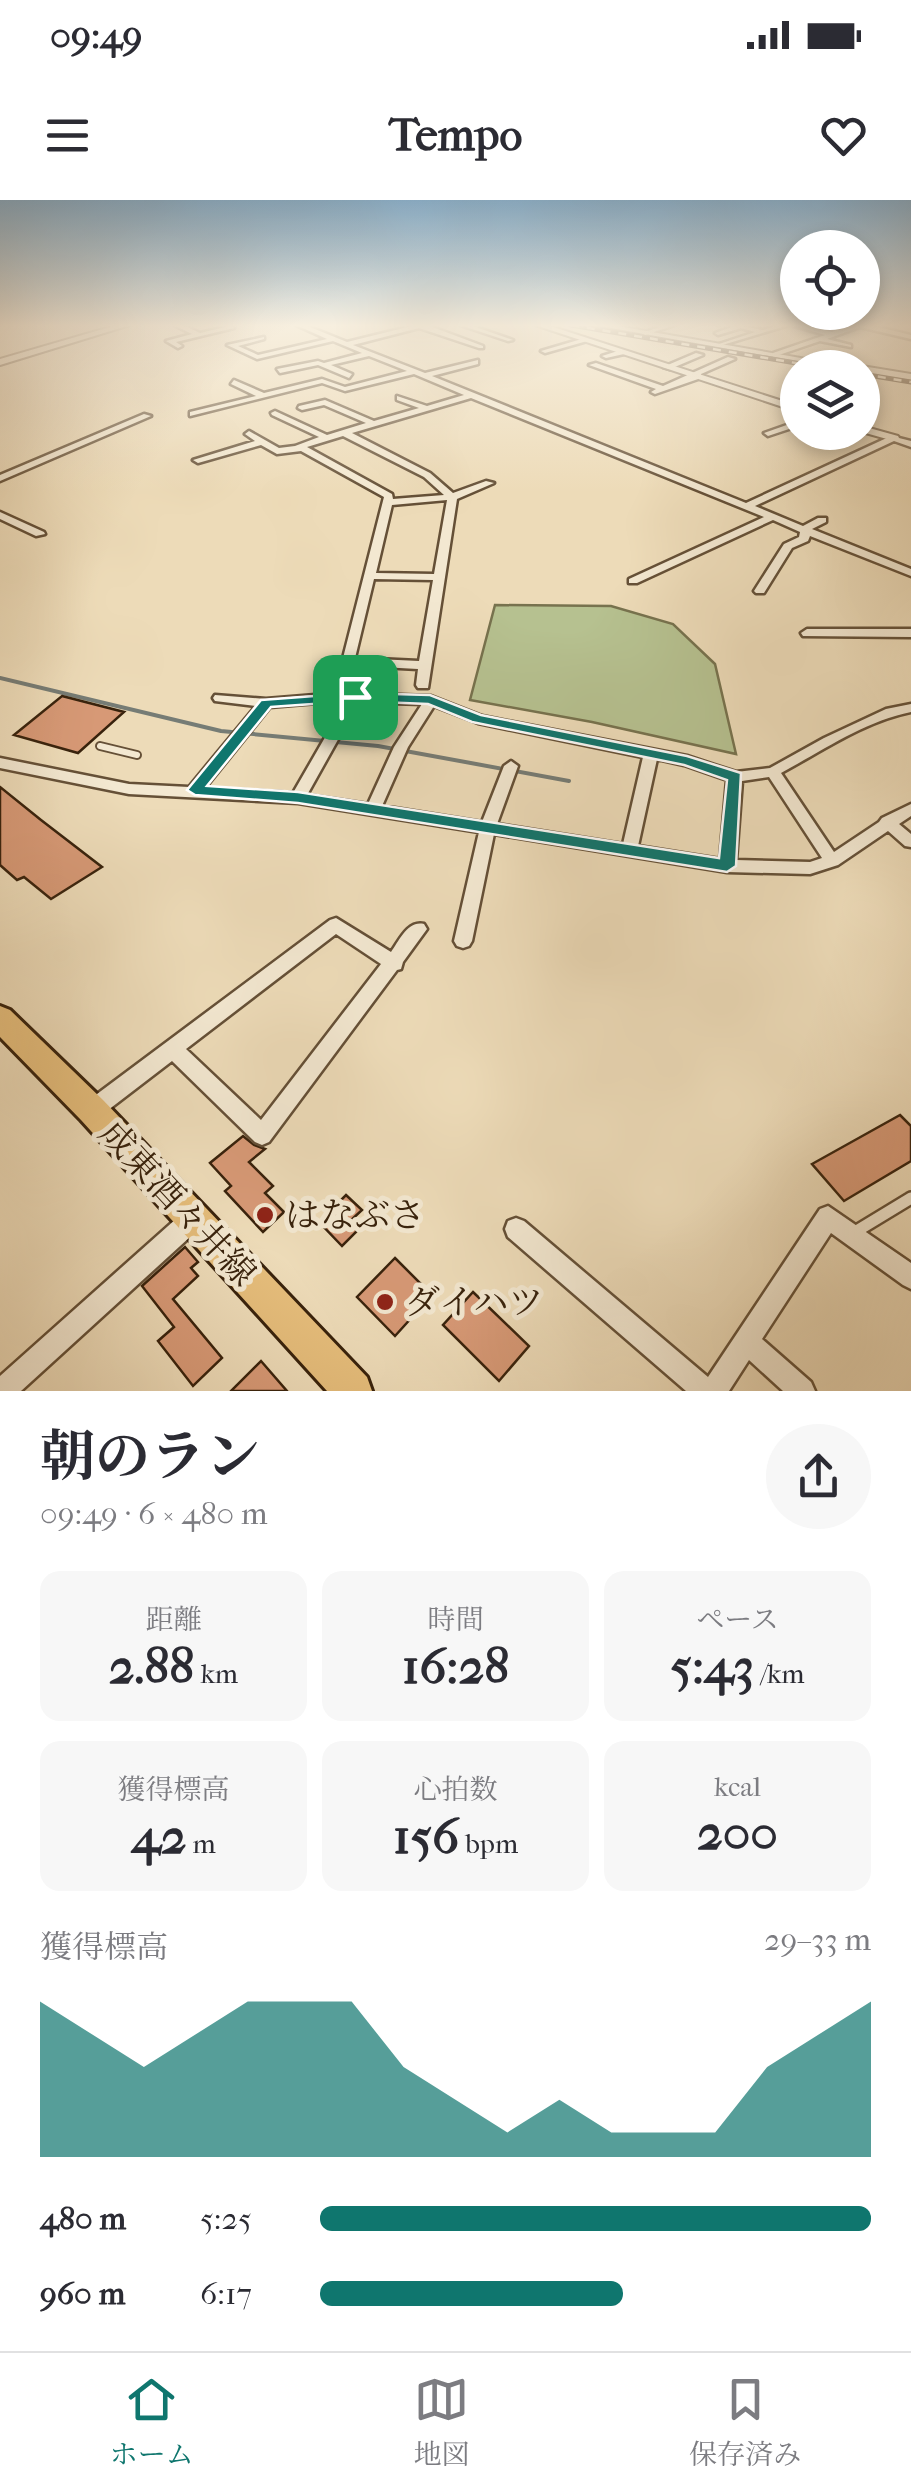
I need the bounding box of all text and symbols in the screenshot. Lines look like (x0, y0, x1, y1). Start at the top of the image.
text: 09:49 (50, 13, 142, 58)
icon: menu (40, 108, 95, 163)
icon: heart (816, 108, 871, 163)
text: Tempo (389, 109, 522, 162)
map controls (780, 230, 880, 450)
button: locate (780, 230, 880, 330)
button: layers (780, 350, 880, 450)
pin (313, 655, 398, 740)
icon: arrive (328, 670, 383, 725)
street label: 成東酒々井線 (91, 1113, 264, 1294)
place label: はなぶさ (285, 1195, 425, 1236)
marker: はなぶさ (254, 1204, 276, 1226)
place label: ダイハツ (405, 1282, 544, 1323)
marker: ダイハツ (374, 1291, 396, 1313)
button: share (766, 1424, 871, 1529)
text: 朝のラン (40, 1425, 260, 1489)
text: 09:49 · 6 × 480 m (40, 1495, 268, 1532)
text: 距離 (145, 1603, 202, 1636)
text: 時間 (427, 1603, 484, 1636)
text: ペース (696, 1603, 779, 1636)
text: 2.88 (109, 1637, 194, 1696)
text: 16:28 (402, 1637, 509, 1696)
text: 5:43 (670, 1637, 754, 1696)
text: km (194, 1657, 238, 1690)
text: /km (754, 1657, 805, 1690)
text: kcal (714, 1770, 761, 1803)
text: 獲得標高 (117, 1773, 230, 1806)
text: 心拍数 (413, 1773, 498, 1806)
text: 200 (697, 1803, 778, 1862)
text: 42 (131, 1807, 186, 1866)
text: 156 (393, 1807, 459, 1866)
text: m (186, 1827, 216, 1860)
text: bpm (459, 1827, 518, 1860)
text: 29–33 m (764, 1921, 871, 1958)
text: 獲得標高 (40, 1929, 168, 1966)
text: 480 m (40, 2200, 126, 2237)
text: 5:25 (200, 2200, 252, 2237)
text: 960 m (40, 2275, 125, 2312)
text: 6:17 (200, 2275, 252, 2312)
tab: ホーム (110, 2372, 194, 2472)
tab: 地図 (413, 2372, 469, 2472)
tab: 保存済み (689, 2372, 801, 2472)

